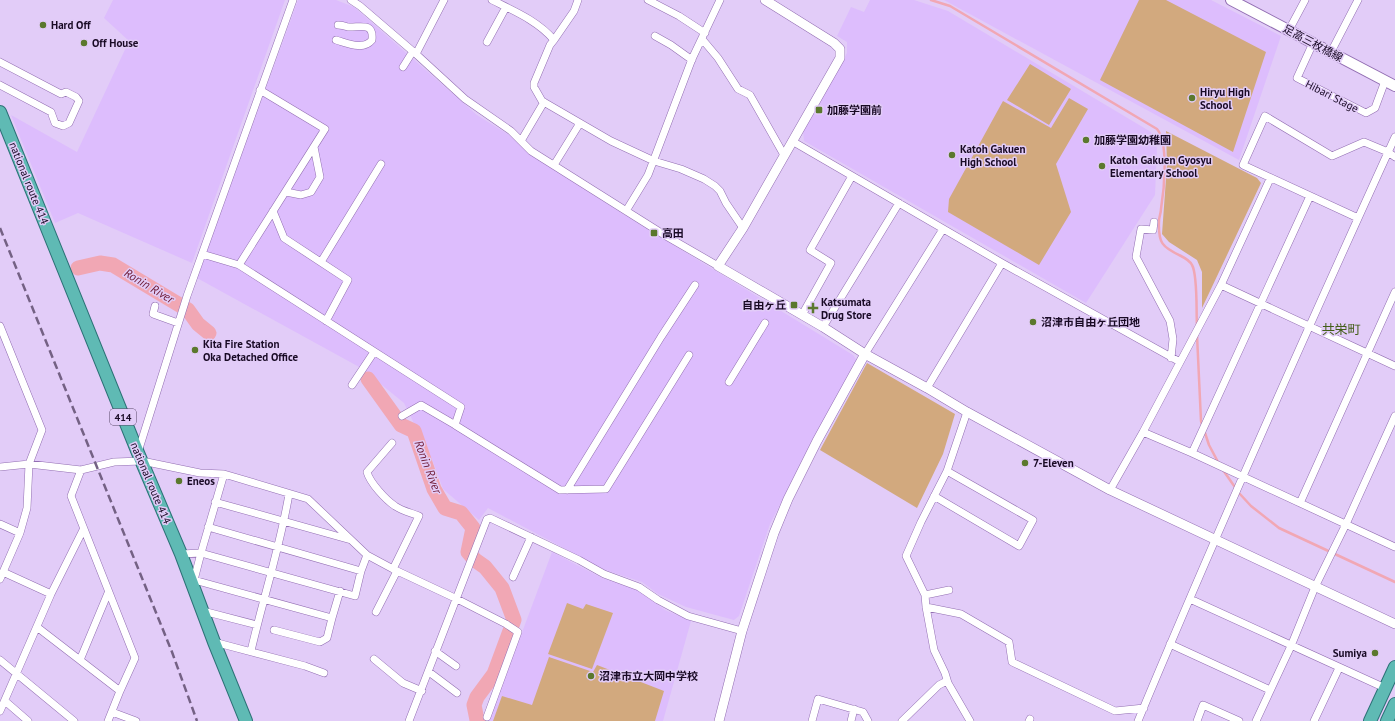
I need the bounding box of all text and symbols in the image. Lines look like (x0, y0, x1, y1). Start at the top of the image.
place label: Hard Off (51, 18, 92, 32)
marker: Hard Off (38, 20, 48, 30)
street label: 足高三枚橋線 (1281, 21, 1345, 65)
place label: Off House (92, 36, 139, 50)
marker: Off House (79, 38, 89, 48)
street label: Hibari Stage (1303, 77, 1361, 116)
place label: Hiryu High School (1200, 85, 1250, 112)
marker: Hiryu High School (1187, 93, 1197, 103)
place label: 加藤学園前 (827, 103, 882, 117)
marker: 加藤学園前 (814, 105, 824, 115)
place label: 加藤学園幼稚園 (1094, 133, 1171, 147)
marker: 加藤学園幼稚園 (1081, 135, 1091, 145)
street label: national route 414 (6, 140, 52, 226)
place label: Katoh Gakuen High School (960, 142, 1025, 169)
marker: Katoh Gakuen High School (947, 150, 957, 160)
place label: Katoh Gakuen Gyosyu Elementary School (1110, 153, 1212, 180)
marker: Katoh Gakuen Gyosyu Elementary School (1097, 161, 1107, 171)
place label: 高田 (662, 226, 684, 240)
marker: 高田 (649, 228, 659, 238)
water label: Ronin River (122, 265, 178, 307)
place label: Katsumata Drug Store (821, 295, 872, 322)
place label: 自由ヶ丘 (742, 298, 786, 312)
marker: 自由ヶ丘 (789, 300, 799, 310)
marker: Katsumata Drug Store (808, 303, 818, 313)
place label: 沼津市自由ヶ丘団地 (1041, 315, 1140, 329)
marker: 沼津市自由ヶ丘団地 (1028, 317, 1038, 327)
district label: 共栄町 (1321, 321, 1361, 338)
place label: Kita Fire Station Oka Detached Office (203, 337, 298, 364)
marker: Kita Fire Station Oka Detached Office (190, 345, 200, 355)
road number: 414 (110, 409, 136, 425)
water label: Ronin River (412, 438, 446, 496)
street label: national route 414 (127, 440, 175, 526)
place label: 7-Eleven (1033, 456, 1074, 470)
marker: 7-Eleven (1020, 458, 1030, 468)
place label: Eneos (187, 474, 215, 488)
marker: Eneos (174, 476, 184, 486)
place label: Sumiya (1333, 646, 1367, 660)
marker: Sumiya (1370, 648, 1380, 658)
place label: 沼津市立大岡中学校 (599, 669, 698, 683)
marker: 沼津市立大岡中学校 (586, 671, 596, 681)

